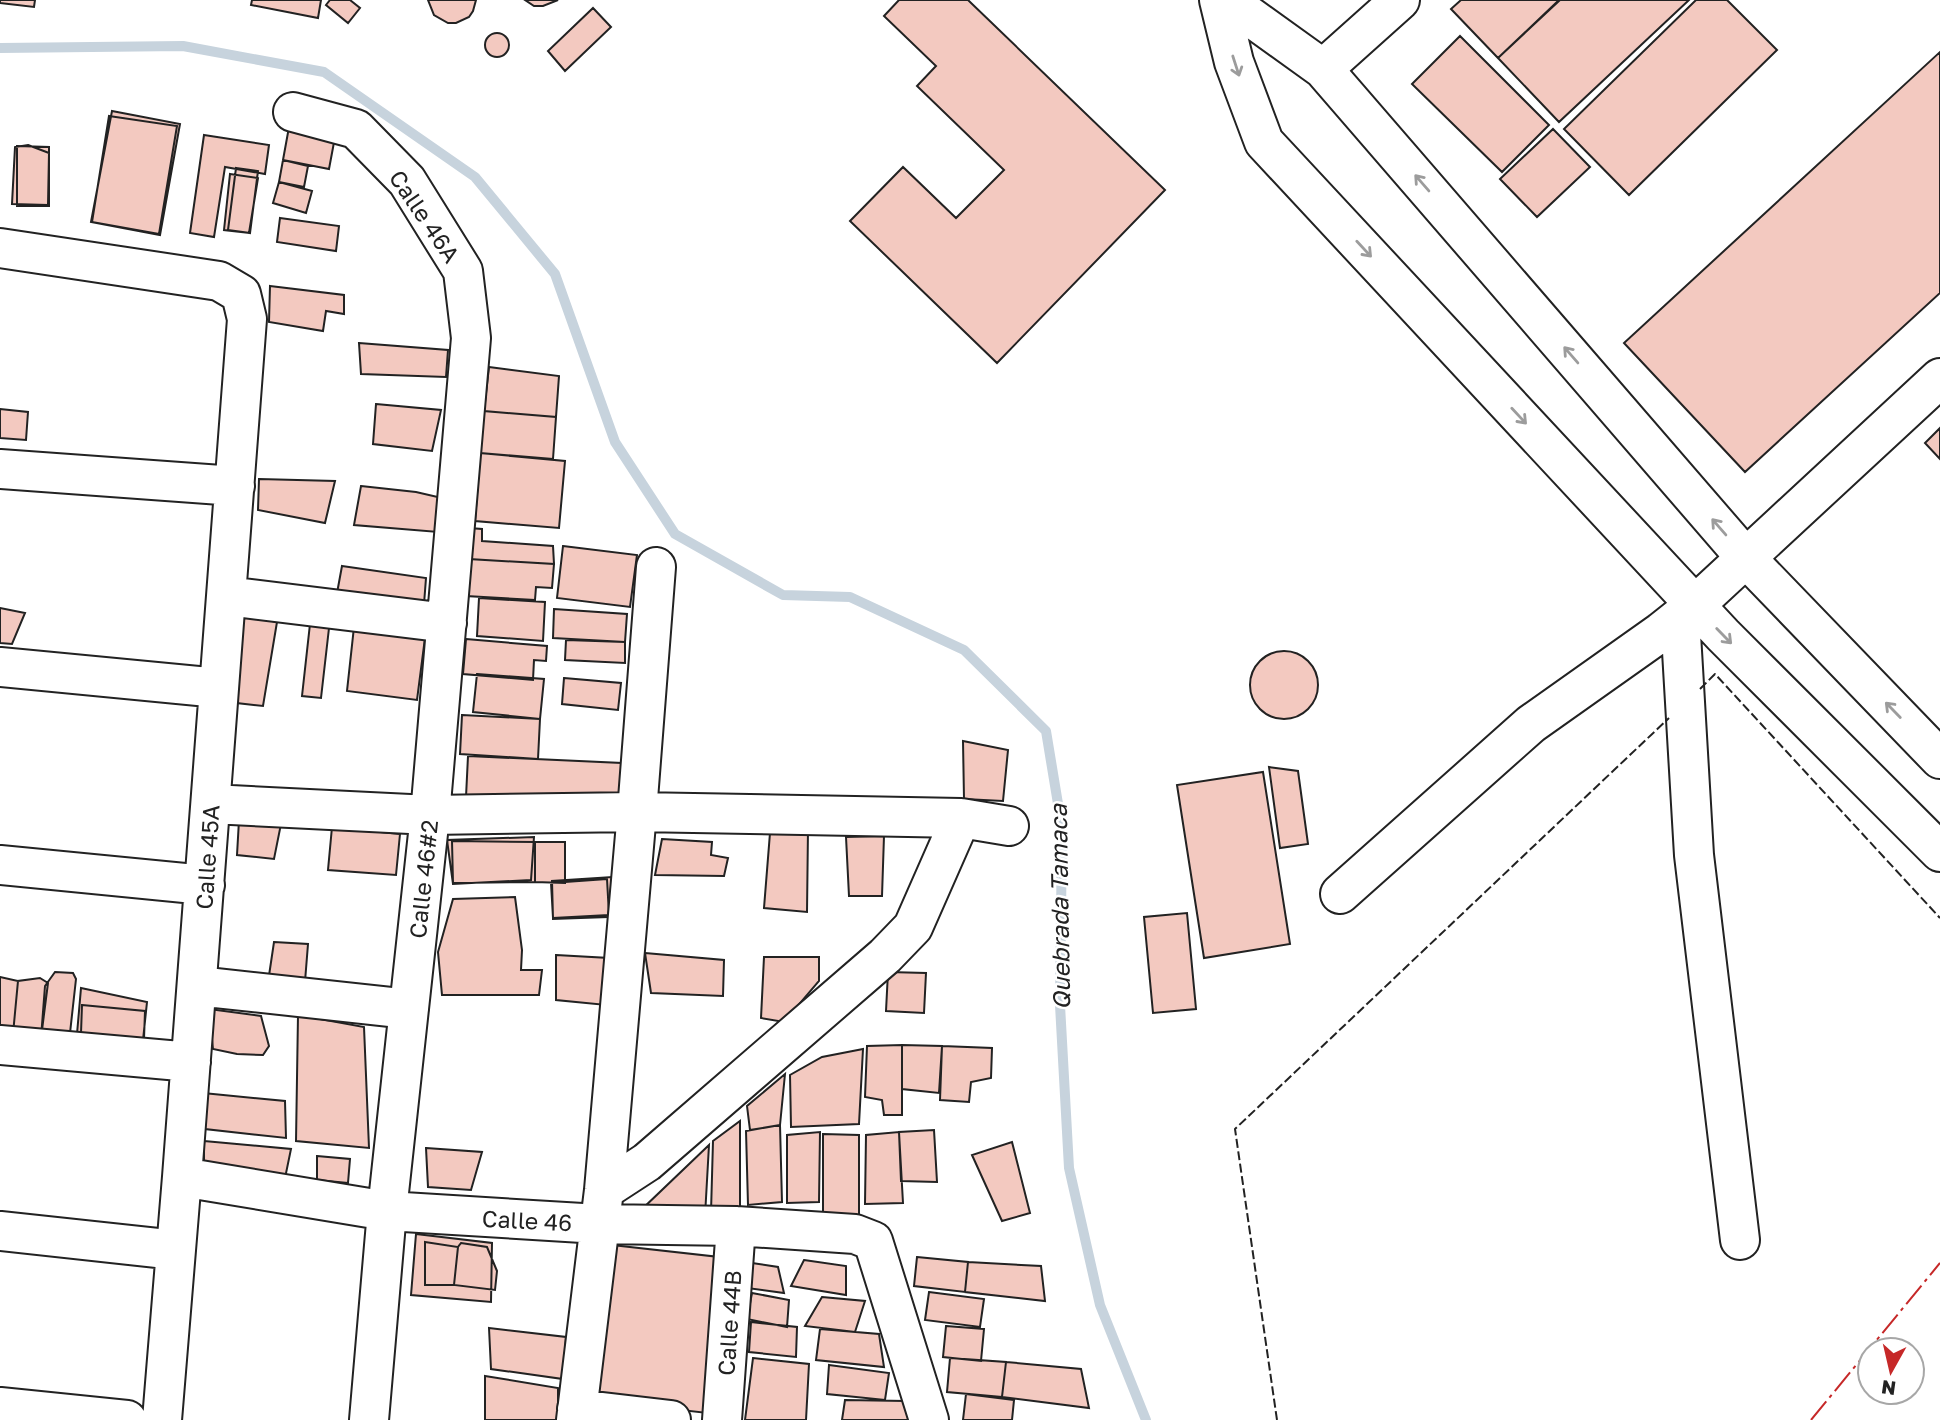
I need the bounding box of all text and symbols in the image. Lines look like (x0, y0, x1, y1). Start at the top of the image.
one-way arrow (1231, 54, 1243, 76)
street label: Calle 46A (384, 164, 466, 268)
one-way arrow (1414, 174, 1430, 192)
one-way arrow (1355, 240, 1372, 257)
one-way arrow (1563, 346, 1579, 364)
one-way arrow (1510, 407, 1527, 424)
one-way arrow (1711, 518, 1727, 536)
one-way arrow (1716, 627, 1733, 644)
one-way arrow (1884, 702, 1901, 719)
water label: Quebrada Tamaca (1043, 802, 1075, 1010)
street label: Calle 45A (189, 804, 225, 910)
street label: Calle 46#2 (403, 818, 443, 940)
street label: Calle 46 (481, 1204, 573, 1236)
street label: Calle 44B (711, 1269, 747, 1377)
north arrow (1856, 1336, 1926, 1406)
text: N (1880, 1376, 1897, 1401)

